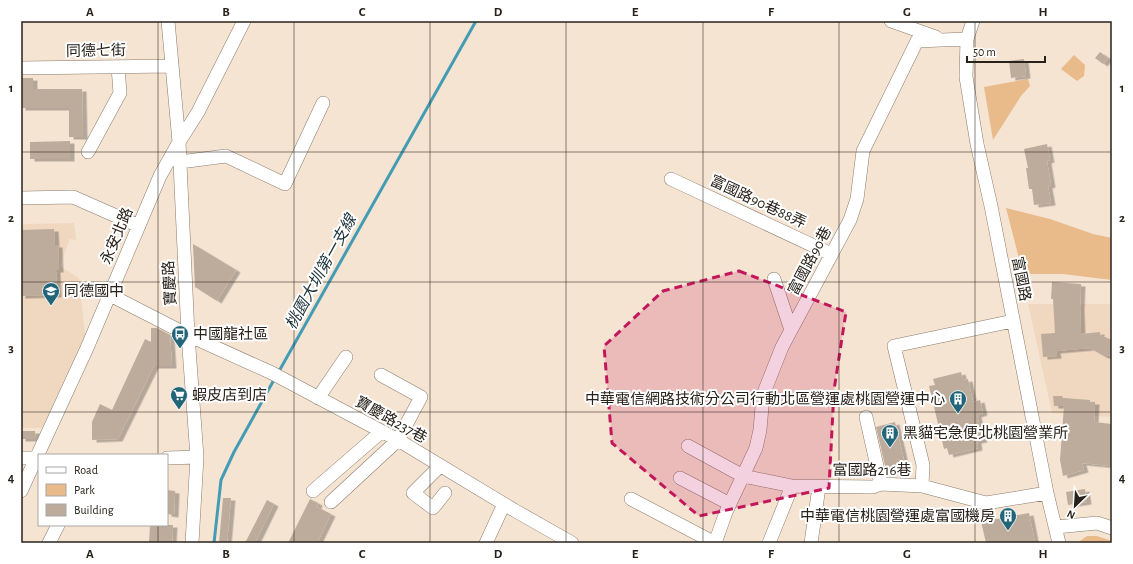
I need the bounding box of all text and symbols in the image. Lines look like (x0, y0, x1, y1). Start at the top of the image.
text: A (86, 6, 94, 19)
text: B (222, 6, 230, 19)
text: C (359, 6, 366, 19)
text: D (494, 6, 503, 19)
text: E (632, 6, 639, 19)
text: F (768, 6, 775, 19)
text: G (903, 6, 911, 19)
text: H (1038, 6, 1048, 19)
scale bar (967, 38, 1045, 64)
street label: 同德七街 (66, 41, 126, 59)
text: 50 m (973, 46, 996, 58)
text: 1 (9, 82, 13, 95)
text: 1 (1120, 82, 1124, 95)
street label: 富國路90巷88弄 (708, 172, 809, 231)
street label: 永安北路 (97, 205, 136, 267)
water label: 桃園大圳第一支線 (282, 210, 360, 332)
text: 2 (8, 212, 14, 225)
text: 2 (1119, 212, 1125, 225)
street label: 富國路90巷 (785, 224, 834, 298)
street label: 富國路 (1009, 255, 1034, 303)
street label: 寶慶路 (159, 260, 179, 306)
school or university icon: 同德國中 (41, 281, 61, 306)
place label: 同德國中 (64, 282, 124, 299)
bus stop icon: 中國龍社區 (170, 324, 190, 349)
place label: 中國龍社區 (193, 325, 268, 342)
text: 3 (8, 342, 14, 355)
text: 3 (1119, 342, 1125, 355)
supermarket icon: 蝦皮店到店 (169, 385, 189, 410)
place label: 蝦皮店到店 (192, 387, 267, 403)
building icon: 中華電信網路技術分公司行動北區營運處桃園營運中心 (948, 389, 968, 414)
place label: 中華電信網路技術分公司行動北區營運處桃園營運中心 (585, 390, 945, 407)
street label: 寶慶路237巷 (353, 392, 430, 446)
building icon: 黑貓宅急便北桃園營業所 (880, 423, 900, 448)
place label: 黑貓宅急便北桃園營業所 (903, 424, 1068, 441)
legend (38, 454, 168, 526)
street label: 富國路216巷 (832, 462, 912, 478)
text: Road (74, 464, 98, 476)
text: 4 (8, 472, 15, 485)
text: 4 (1119, 472, 1126, 485)
text: Park (74, 484, 95, 496)
north arrow (1055, 486, 1095, 526)
text: Building (74, 504, 114, 516)
building icon: 中華電信桃園營運處富國機房 (998, 506, 1018, 531)
place label: 中華電信桃園營運處富國機房 (800, 508, 995, 524)
text: N (1065, 508, 1077, 521)
text: A (86, 548, 94, 561)
text: B (222, 548, 230, 561)
text: C (359, 548, 366, 561)
text: D (494, 548, 503, 561)
text: E (632, 548, 639, 561)
text: F (768, 548, 775, 561)
text: G (903, 548, 911, 561)
text: H (1038, 548, 1048, 561)

